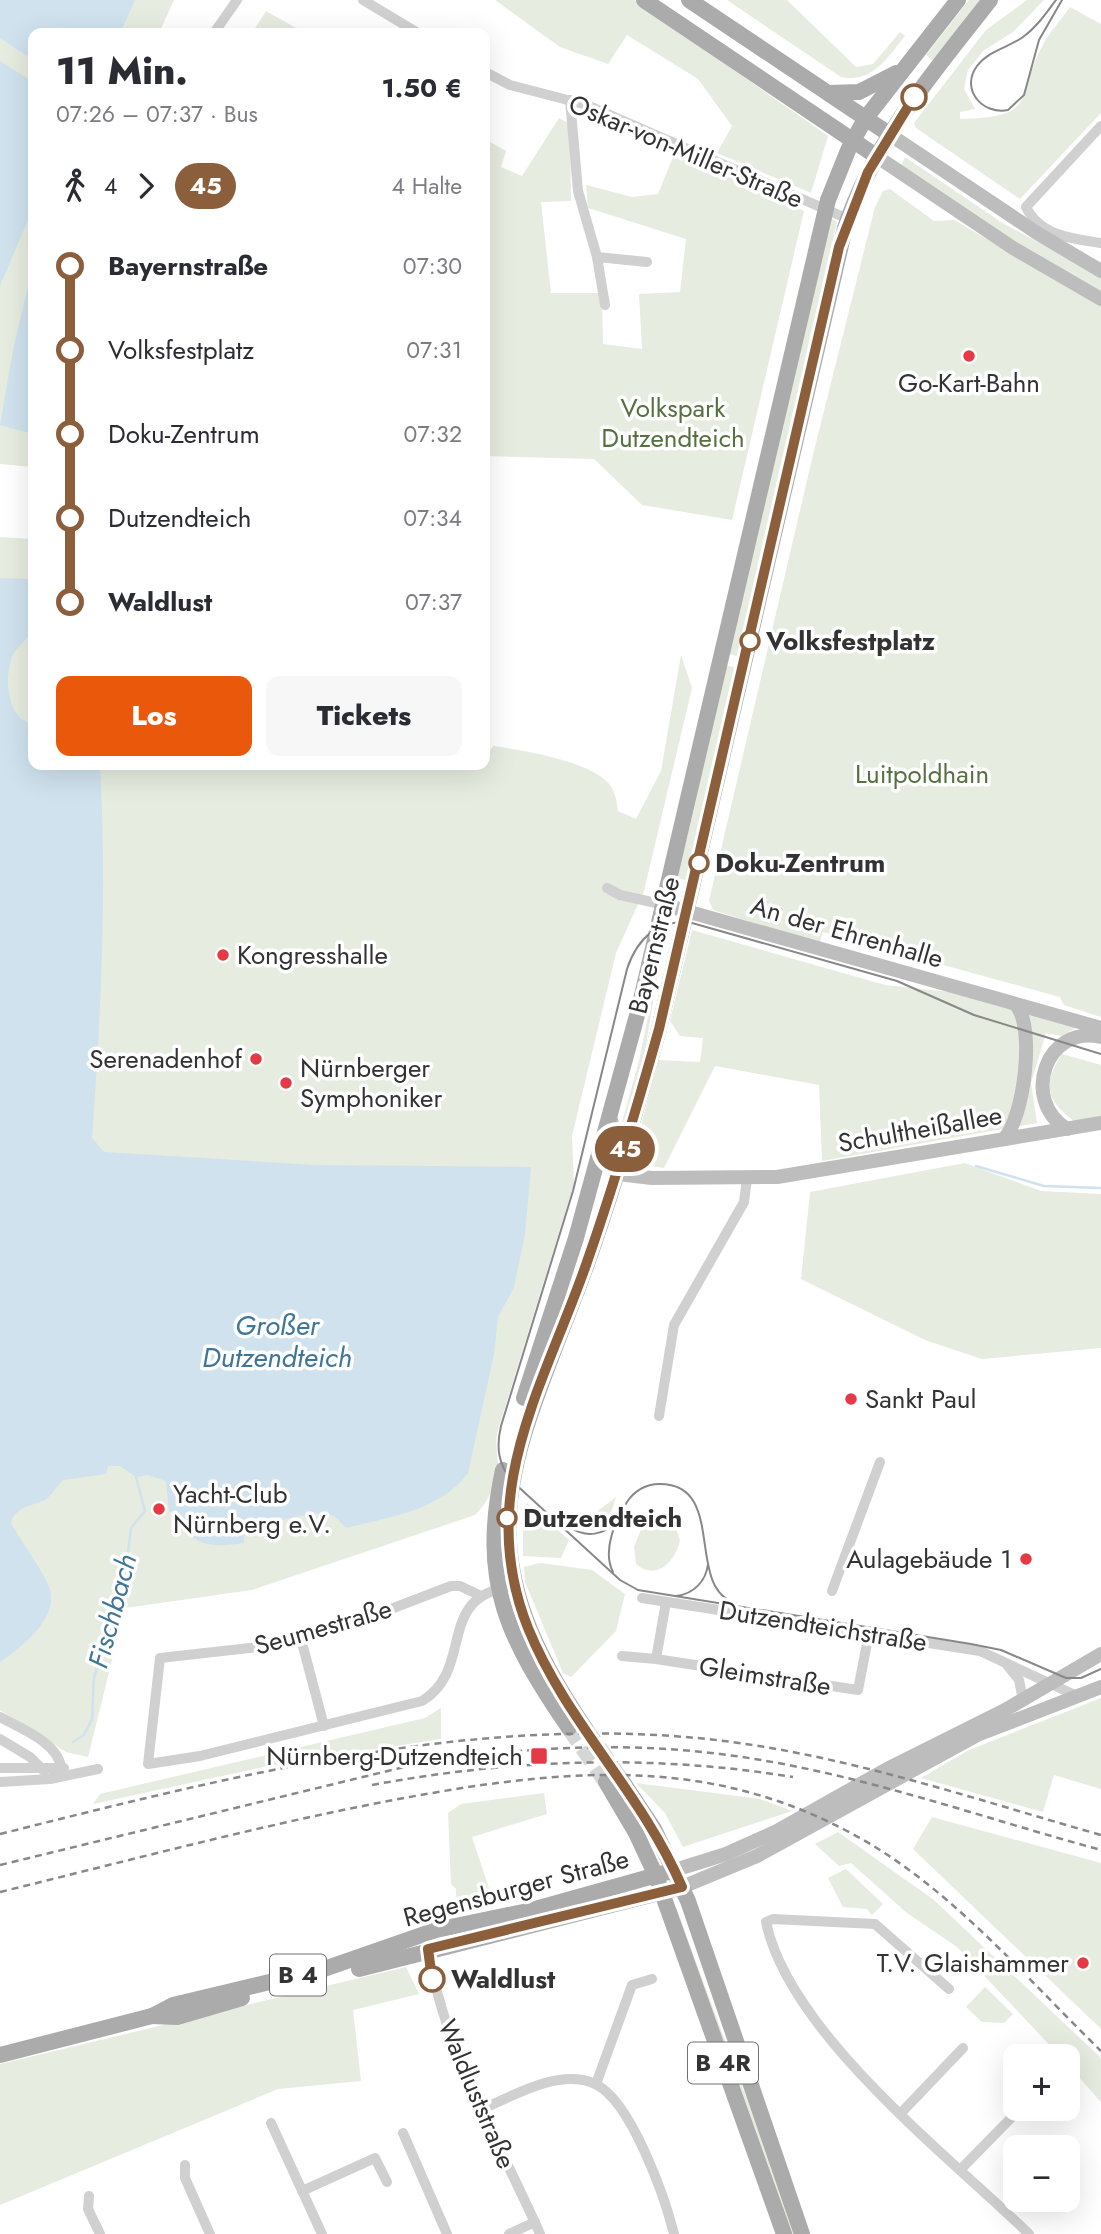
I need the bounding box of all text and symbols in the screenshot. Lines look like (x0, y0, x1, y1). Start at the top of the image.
text: 11 Min. (56, 43, 188, 98)
text: 1.50 € (382, 69, 462, 107)
street label: Oskar-von-Miller-Straße (563, 84, 809, 218)
unlabelled marker (901, 84, 927, 110)
text: 07:26 – 07:37 · Bus (56, 97, 258, 131)
icon: walk (56, 167, 94, 205)
icon: forward (127, 167, 165, 205)
text: 45 (189, 168, 222, 203)
text: 4 (104, 169, 117, 203)
text: 4 Halte (392, 169, 462, 203)
text: Bayernstraße (108, 247, 268, 285)
text: 07:30 (403, 249, 462, 283)
text: Volksfestplatz (108, 331, 254, 369)
text: 07:31 (406, 333, 462, 367)
marker: Go-Kart-Bahn (961, 348, 977, 364)
place label: Go-Kart-Bahn (898, 364, 1040, 402)
park label: Volkspark Dutzendteich (601, 389, 745, 457)
text: Doku-Zentrum (108, 415, 260, 453)
text: 07:32 (404, 417, 462, 451)
text: Dutzendteich (108, 499, 251, 537)
text: 07:34 (403, 501, 462, 535)
text: Waldlust (108, 583, 212, 621)
text: 07:37 (405, 585, 462, 619)
place label: Volksfestplatz (765, 622, 936, 660)
marker: Volksfestplatz (740, 631, 760, 651)
button: Los (56, 676, 252, 756)
button: Tickets (266, 676, 462, 756)
park label: Luitpoldhain (855, 755, 989, 793)
place label: Doku-Zentrum (715, 844, 885, 882)
marker: Doku-Zentrum (689, 853, 709, 873)
street label: Bayernstraße (619, 872, 689, 1018)
street label: An der Ehrenhalle (746, 886, 948, 978)
place label: Kongresshalle (237, 936, 388, 974)
marker: Kongresshalle (215, 947, 231, 963)
place label: Serenadenhof (89, 1040, 243, 1078)
place label: Nürnberger Symphoniker (300, 1049, 442, 1117)
marker: Serenadenhof (248, 1051, 264, 1067)
marker: Nürnberger Symphoniker (278, 1075, 294, 1091)
street label: Schultheißallee (835, 1096, 1005, 1162)
line badge: 45 (594, 1126, 656, 1172)
text: 45 (609, 1131, 641, 1166)
water label: Großer Dutzendteich (202, 1305, 352, 1378)
place label: Sankt Paul (865, 1380, 977, 1418)
marker: Sankt Paul (843, 1391, 859, 1407)
place label: Yacht-Club Nürnberg e.V. (173, 1475, 331, 1543)
place label: Dutzendteich (523, 1499, 682, 1537)
marker: Yacht-Club Nürnberg e.V. (151, 1501, 167, 1517)
marker: Dutzendteich (497, 1508, 517, 1528)
place label: Aulagebäude 1 (846, 1540, 1012, 1578)
water label: Fischbach (78, 1549, 147, 1673)
marker: Aulagebäude 1 (1018, 1551, 1034, 1567)
street label: Seumestraße (250, 1589, 396, 1665)
street label: Dutzendteichstraße (716, 1591, 930, 1661)
street label: Gleimstraße (696, 1647, 834, 1705)
place label: Nürnberg-Dutzendteich (266, 1737, 523, 1775)
marker: Nürnberg-Dutzendteich (529, 1746, 549, 1766)
street label: Regensburger Straße (399, 1840, 633, 1936)
place label: T.V. Glaishammer (877, 1944, 1069, 1982)
road number: B 4 (270, 1954, 326, 1996)
marker: T.V. Glaishammer (1075, 1955, 1091, 1971)
place label: Waldlust (451, 1960, 556, 1998)
marker: Waldlust (419, 1966, 445, 1992)
street label: Waldluststraße (428, 2013, 526, 2175)
road number: B 4R (688, 2042, 758, 2084)
map controls (1003, 2044, 1080, 2212)
button: + (1003, 2044, 1080, 2121)
button: − (1003, 2135, 1080, 2212)

